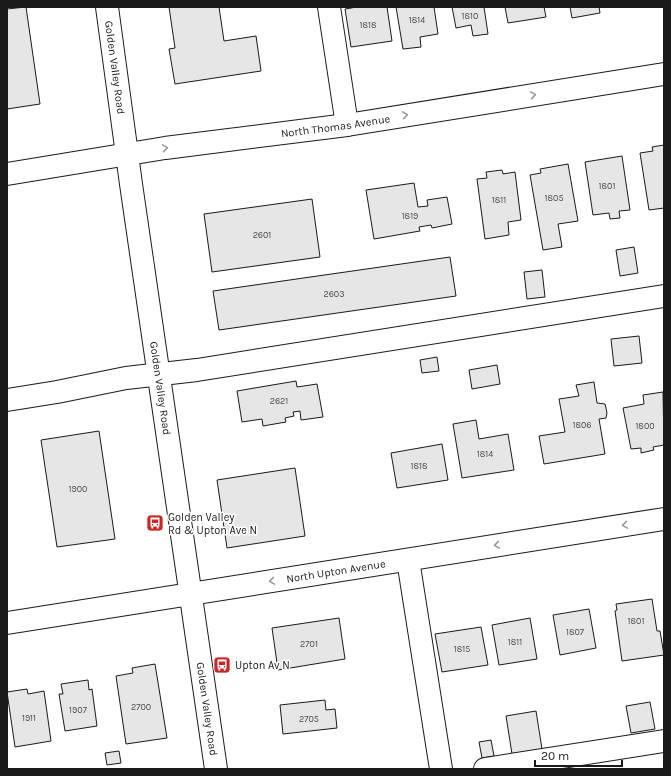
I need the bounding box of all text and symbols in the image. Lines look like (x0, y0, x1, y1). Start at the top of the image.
house number: 1810 (462, 11, 478, 21)
house number: 1814 (409, 15, 425, 25)
street label: Golden Valley Road (102, 20, 127, 115)
house number: 1818 (359, 20, 377, 30)
one-way arrow (530, 91, 536, 100)
street label: North Thomas Avenue (280, 112, 391, 140)
one-way arrow (402, 112, 408, 120)
one-way arrow (162, 144, 168, 153)
house number: 1801 (599, 181, 615, 191)
house number: 1805 (545, 193, 563, 203)
house number: 1811 (492, 195, 506, 205)
house number: 1819 (402, 211, 418, 221)
house number: 2601 (253, 230, 271, 240)
house number: 2603 (323, 289, 345, 299)
street label: Golden Valley Road (147, 341, 173, 436)
house number: 2621 (270, 396, 288, 406)
house number: 1806 (573, 420, 592, 430)
house number: 1800 (635, 421, 655, 431)
house number: 1814 (477, 449, 493, 459)
house number: 1818 (410, 461, 428, 471)
house number: 1900 (69, 484, 87, 494)
place label: Golden Valley Rd & Upton Ave N (168, 511, 257, 537)
bus stop icon: Golden Valley Rd & Upton Ave N (145, 513, 165, 533)
one-way arrow (622, 520, 629, 529)
one-way arrow (494, 540, 500, 549)
street label: North Upton Avenue (285, 557, 387, 586)
one-way arrow (269, 576, 275, 585)
house number: 1801 (628, 616, 644, 626)
house number: 1807 (566, 627, 585, 637)
house number: 1811 (508, 637, 522, 647)
house number: 2701 (300, 639, 318, 649)
house number: 1815 (454, 644, 470, 654)
bus stop icon: Upton Av N (212, 655, 232, 675)
place label: Upton Av N (235, 659, 290, 672)
street label: Golden Valley Road (194, 661, 220, 757)
house number: 2700 (131, 702, 151, 712)
house number: 1907 (69, 705, 88, 715)
house number: 1911 (22, 713, 36, 723)
house number: 2705 (299, 714, 319, 724)
scale bar (535, 742, 622, 768)
text: 20 m (541, 749, 569, 763)

